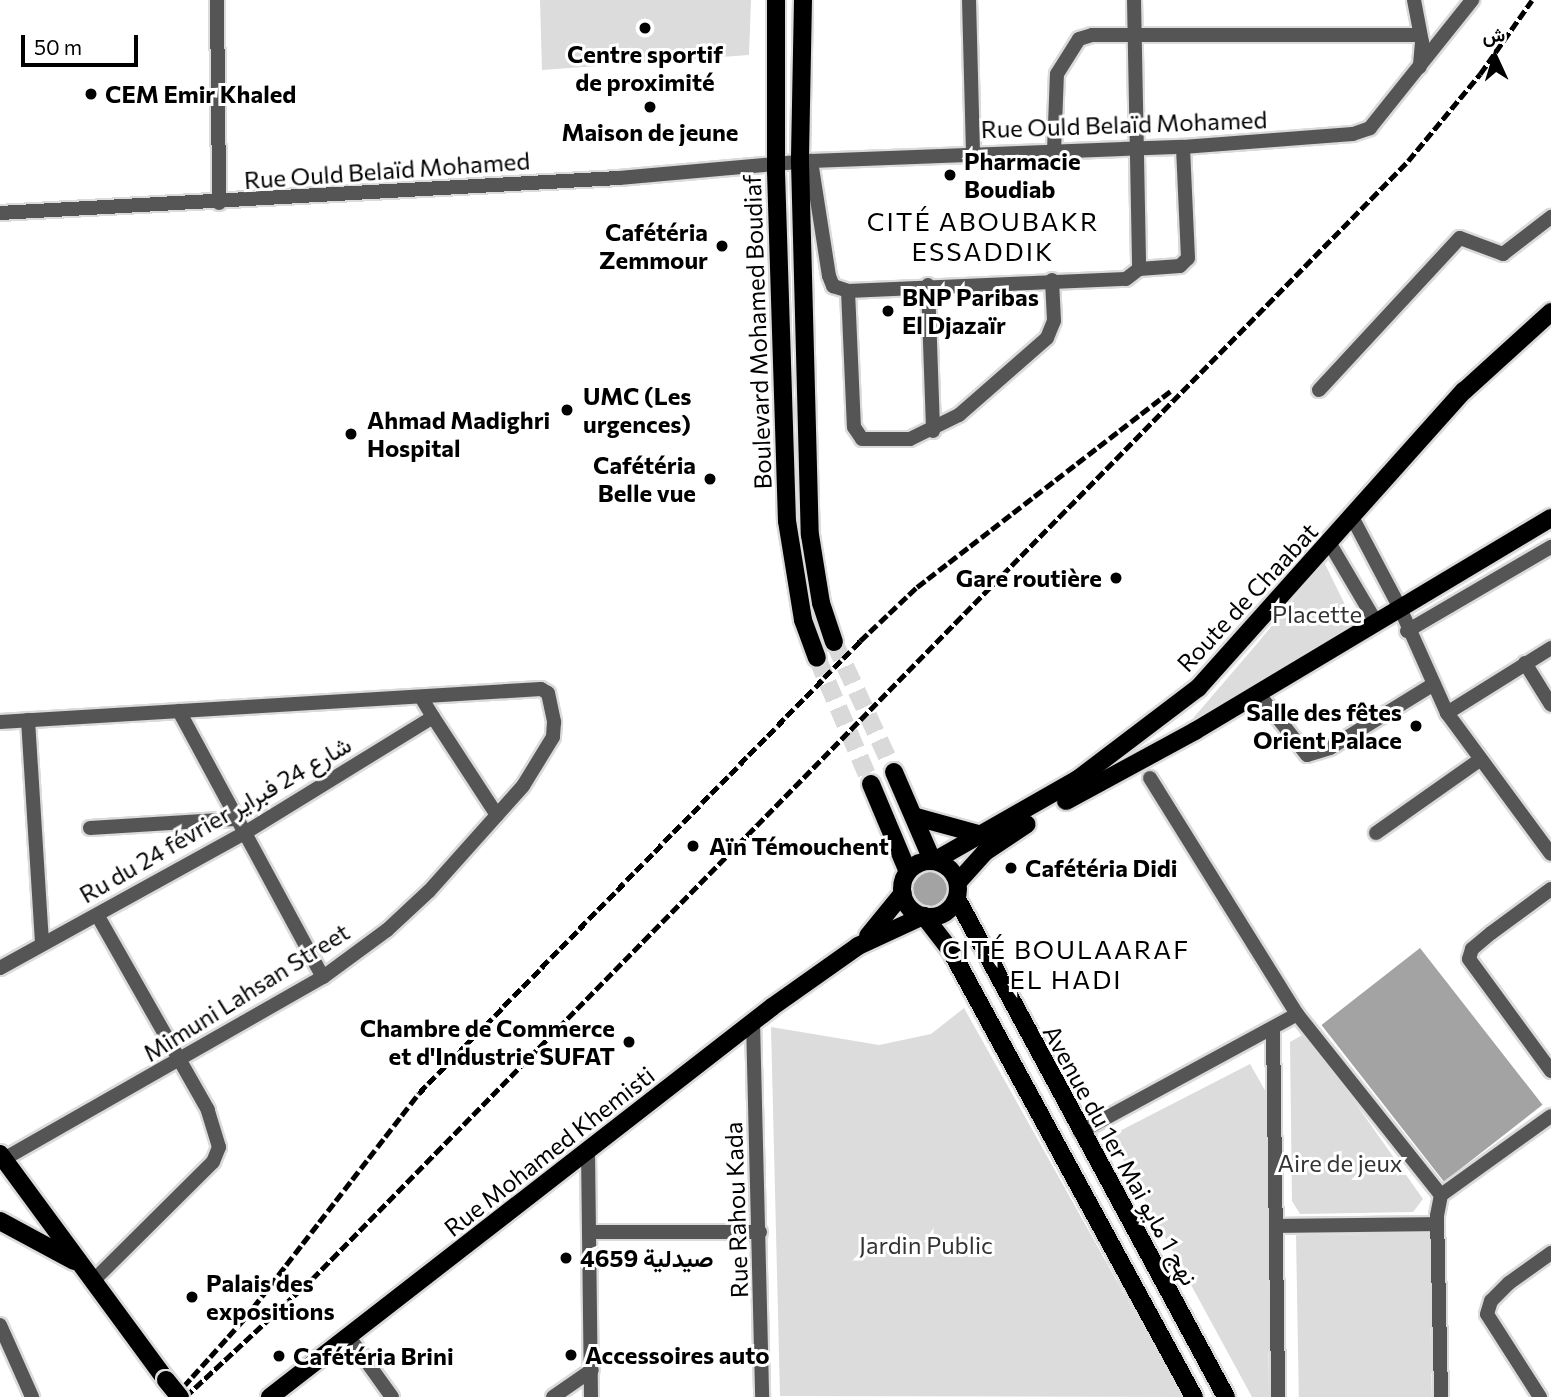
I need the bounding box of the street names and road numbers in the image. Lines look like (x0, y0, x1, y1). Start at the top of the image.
street label: Rue Ould Belaïd Mohamed (980, 105, 1268, 143)
street label: Rue Ould Belaïd Mohamed (243, 146, 531, 194)
street label: Boulevard Mohamed Boudiaf (737, 174, 777, 490)
street label: Route de Chaabat (1171, 517, 1323, 677)
street label: Ru du 24 février شارع 24 فبراير (74, 729, 356, 909)
street label: Mimuni Lahsan Street (138, 917, 354, 1067)
street label: Avenue du 1er Mai نهج 1 مايو (1037, 1020, 1205, 1290)
street label: Rue Mohamed Khemisti (438, 1060, 660, 1242)
street label: Rue Rahou Kada (719, 1121, 753, 1299)

